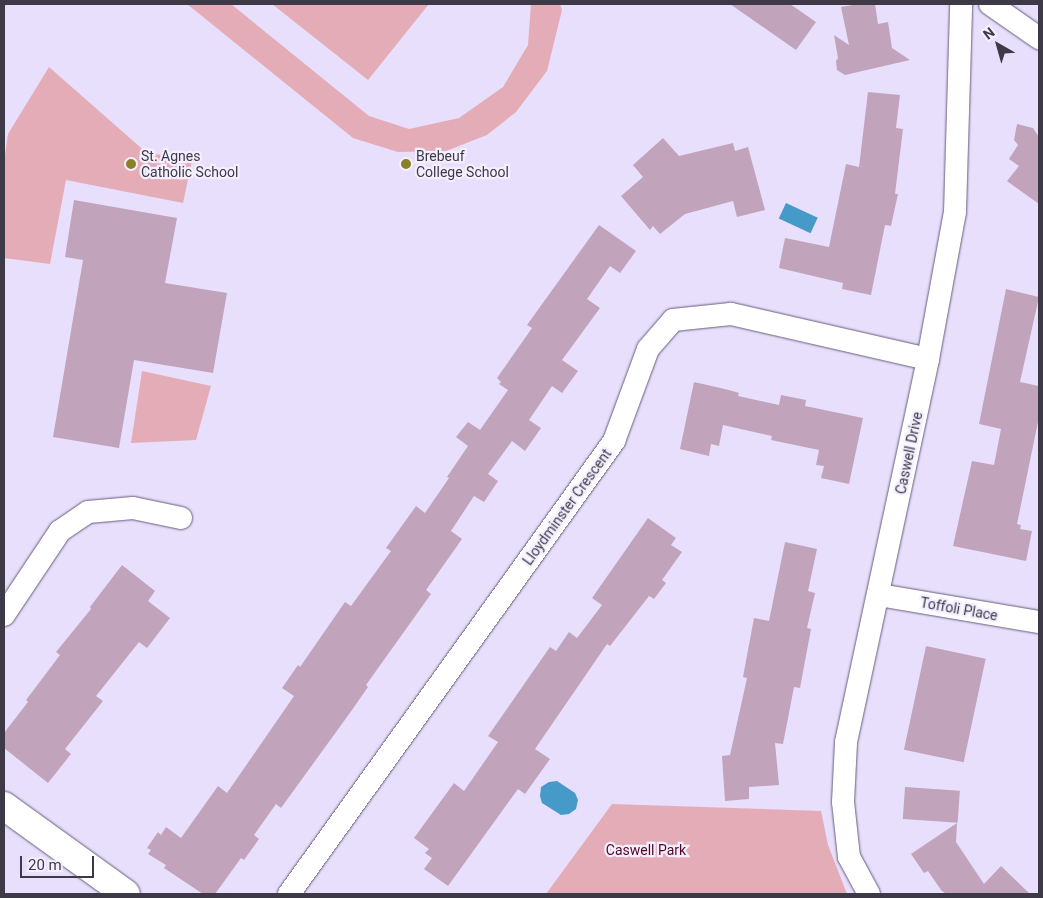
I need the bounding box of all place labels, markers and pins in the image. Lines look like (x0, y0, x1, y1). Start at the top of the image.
place label: St. Agnes Catholic School (141, 148, 238, 180)
place label: Brebeuf College School (416, 148, 509, 180)
marker: St. Agnes Catholic School (125, 158, 137, 170)
marker: Brebeuf College School (400, 158, 412, 170)

